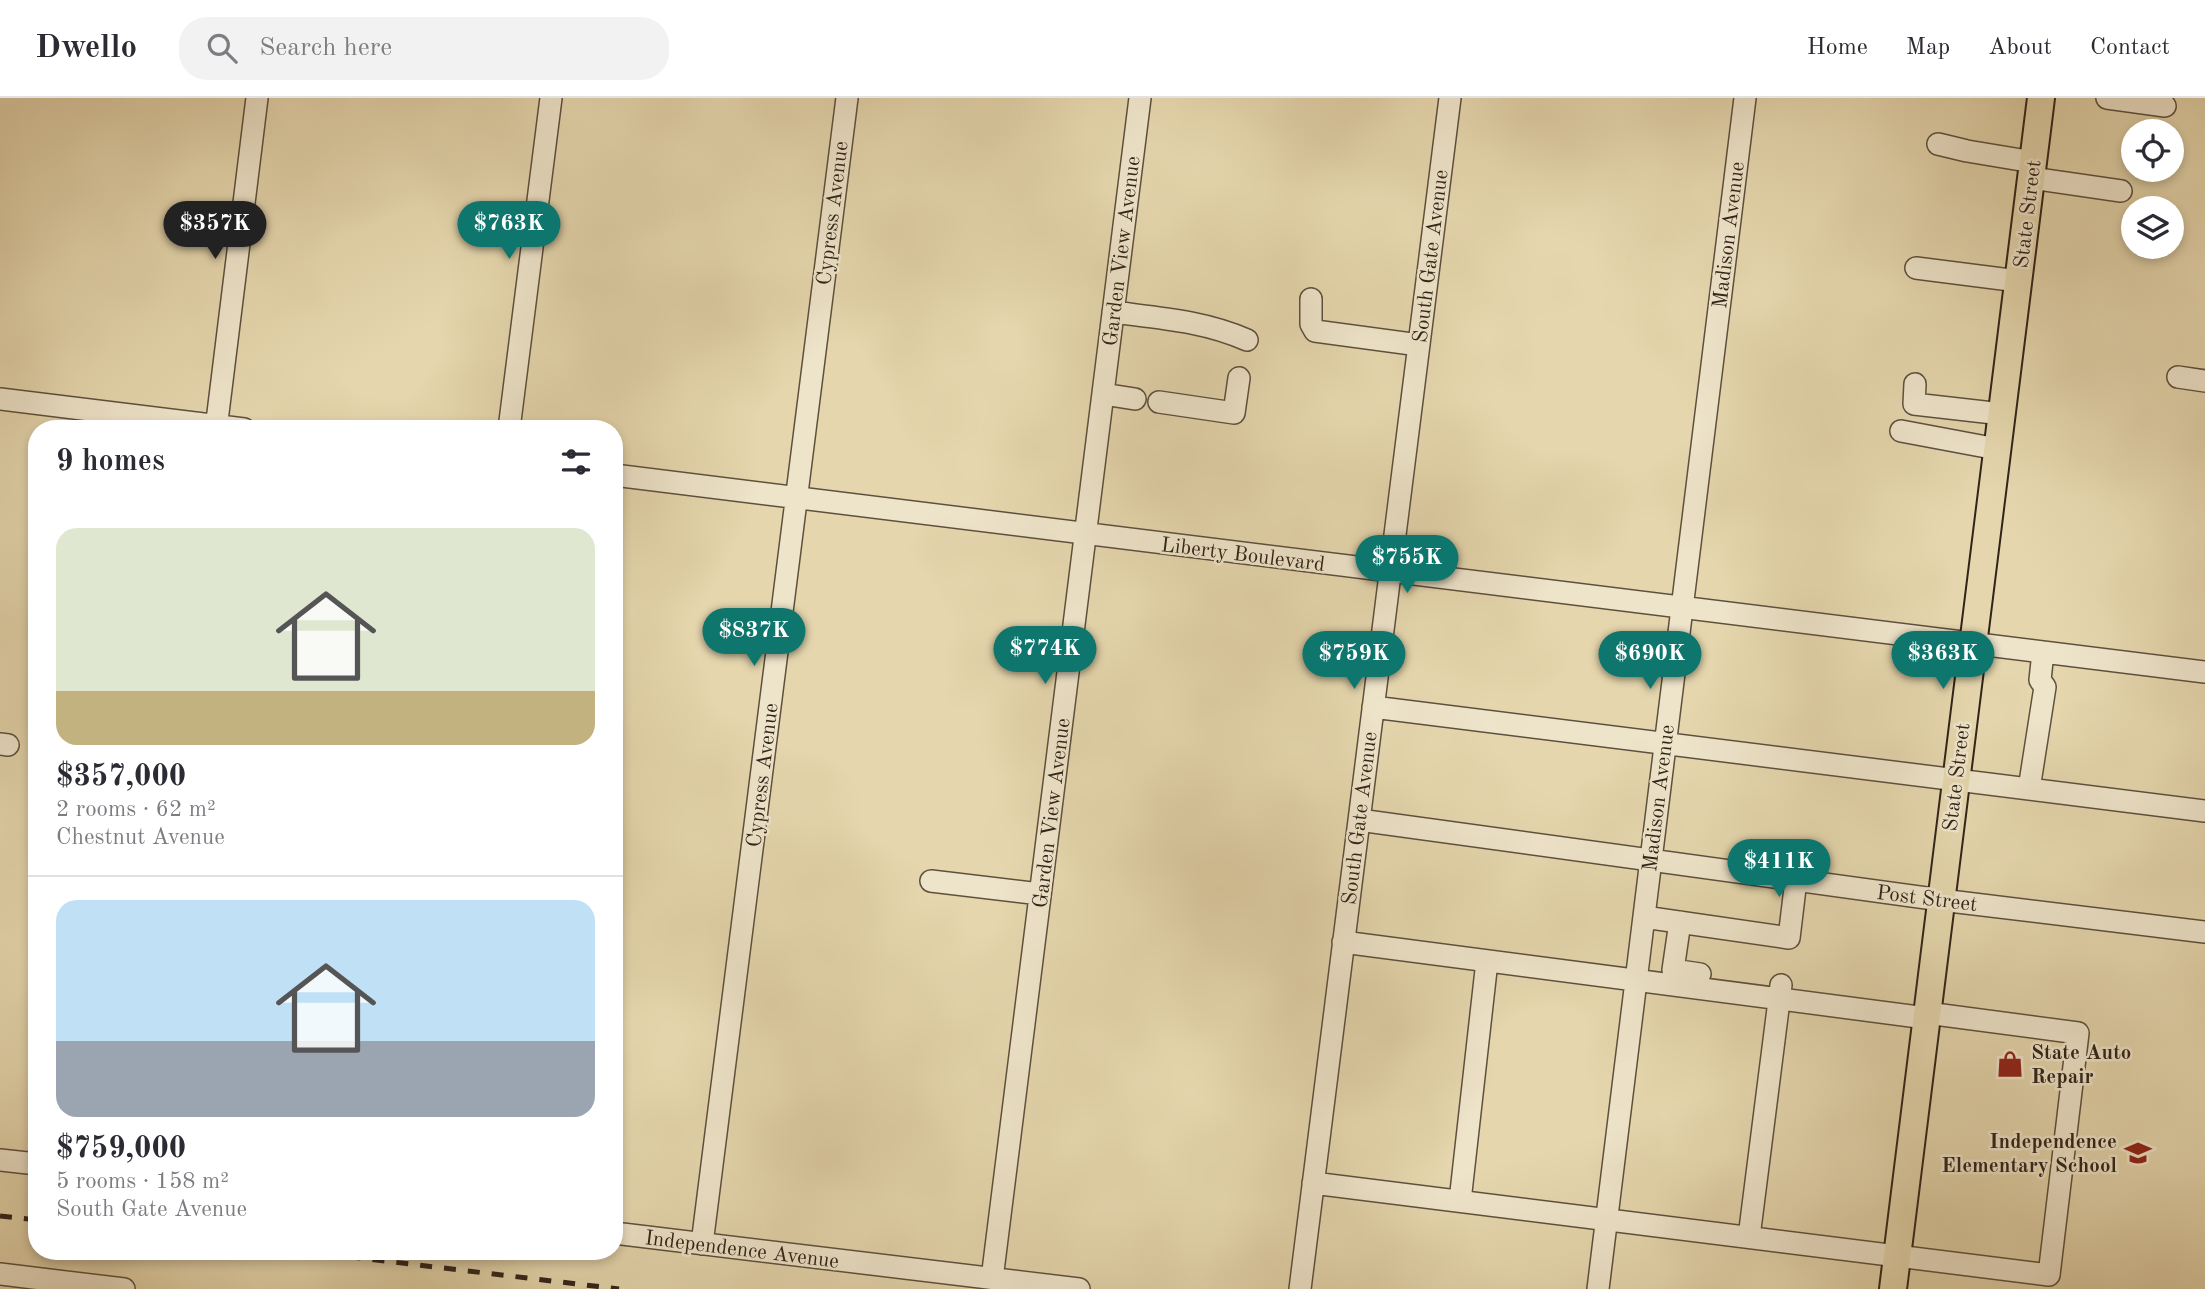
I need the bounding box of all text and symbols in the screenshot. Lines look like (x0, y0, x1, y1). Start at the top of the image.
search box (179, 17, 669, 80)
icon: search (203, 29, 241, 67)
text: Dwello (35, 32, 137, 65)
text: Search here (259, 35, 392, 61)
text: Home (1807, 36, 1868, 60)
text: Map (1906, 36, 1950, 60)
text: About (1988, 36, 2052, 60)
text: Contact (2090, 36, 2170, 60)
map controls (2121, 119, 2184, 259)
button: locate (2121, 119, 2184, 182)
street label: Cypress Avenue (814, 140, 853, 286)
street label: Garden View Avenue (1100, 155, 1145, 347)
street label: State Street (2011, 159, 2046, 270)
street label: Madison Avenue (1710, 160, 1749, 310)
street label: South Gate Avenue (1410, 168, 1453, 344)
button: layers (2121, 196, 2184, 259)
pin: $357K (166, 202, 264, 261)
pin: $763K (460, 202, 558, 261)
text: $357K (179, 212, 251, 235)
text: $763K (473, 212, 545, 235)
icon: filters (557, 443, 595, 481)
text: 9 homes (56, 447, 165, 477)
street label: Liberty Boulevard (1160, 535, 1326, 576)
pin: $755K (1358, 536, 1456, 595)
text: $755K (1371, 546, 1443, 569)
icon: home (263, 573, 389, 699)
pin: $837K (705, 608, 803, 668)
text: $837K (718, 619, 790, 642)
pin: $774K (996, 626, 1094, 686)
pin: $759K (1305, 632, 1403, 691)
pin: $690K (1601, 632, 1699, 691)
pin: $363K (1894, 632, 1992, 691)
text: $774K (1009, 637, 1081, 660)
text: $759K (1318, 642, 1390, 665)
text: $690K (1614, 642, 1686, 665)
text: $363K (1907, 642, 1979, 665)
street label: Cypress Avenue (744, 702, 783, 848)
street label: Garden View Avenue (1030, 717, 1075, 909)
street label: State Street (1940, 722, 1975, 833)
street label: Madison Avenue (1640, 723, 1679, 873)
street label: South Gate Avenue (1339, 730, 1382, 906)
text: $357,000 (56, 762, 186, 792)
text: 2 rooms · 62 m² (56, 798, 216, 821)
text: Chestnut Avenue (56, 826, 225, 849)
pin: $411K (1730, 840, 1828, 899)
text: $411K (1743, 850, 1815, 873)
street label: Post Street (1875, 883, 1979, 916)
icon: home (263, 945, 389, 1071)
place label: State Auto Repair (2031, 1043, 2131, 1088)
shop icon: State Auto Repair (1995, 1049, 2025, 1079)
place label: Independence Elementary School (1941, 1132, 2117, 1177)
text: $759,000 (56, 1134, 186, 1164)
school or university icon: Independence Elementary School (2123, 1138, 2153, 1168)
text: 5 rooms · 158 m² (56, 1170, 229, 1193)
text: South Gate Avenue (56, 1198, 247, 1221)
street label: Independence Avenue (644, 1228, 840, 1273)

